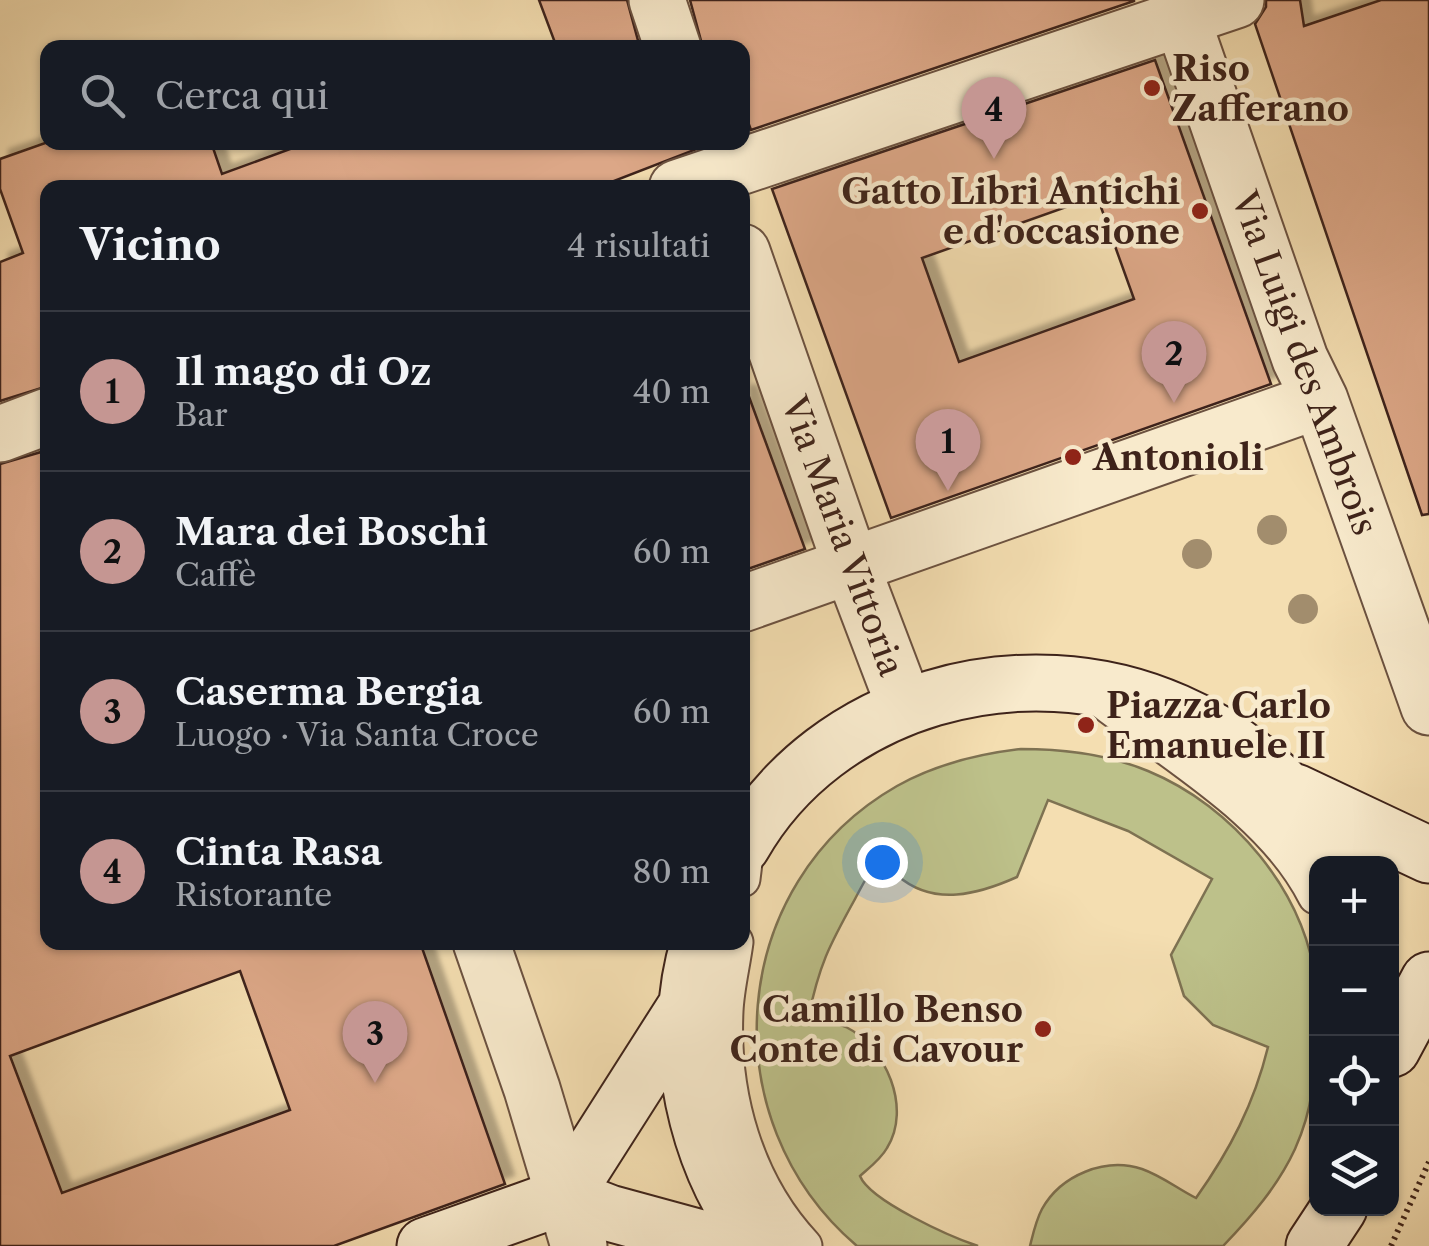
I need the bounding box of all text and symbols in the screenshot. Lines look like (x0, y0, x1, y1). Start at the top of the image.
search box (40, 40, 750, 150)
place label: Riso Zafferano (1172, 47, 1349, 130)
icon: search (75, 68, 130, 123)
text: Cerca qui (155, 72, 329, 119)
pin: 4 (962, 76, 1026, 159)
marker: Riso Zafferano (1141, 77, 1163, 99)
place label: Gatto Libri Antichi e d'occasione (841, 170, 1180, 253)
street label: Via Luigi des Ambrois (1223, 185, 1387, 541)
marker: Gatto Libri Antichi e d'occasione (1189, 200, 1211, 222)
text: Vicino (80, 219, 221, 271)
text: 4 risultati (567, 226, 710, 265)
pin: 2 (1142, 320, 1206, 403)
text: Il mago di Oz (175, 348, 432, 395)
text: 1 (105, 372, 120, 411)
text: 40 m (633, 372, 710, 411)
street label: Via Maria Vittoria (772, 389, 914, 682)
text: Bar (175, 395, 228, 434)
pin: 1 (916, 408, 980, 491)
place label: Antonioli (1092, 436, 1264, 479)
marker: Antonioli (1062, 446, 1084, 468)
text: Mara dei Boschi (175, 508, 488, 555)
text: 2 (103, 532, 122, 571)
text: 60 m (633, 532, 710, 571)
text: Caffè (175, 555, 256, 594)
text: Caserma Bergia (175, 668, 482, 715)
place label: Piazza Carlo Emanuele II (1106, 684, 1331, 767)
text: 3 (103, 692, 122, 731)
text: 60 m (633, 692, 710, 731)
marker: Piazza Carlo Emanuele II (1075, 714, 1097, 736)
text: Luogo · Via Santa Croce (175, 715, 539, 754)
text: Cinta Rasa (175, 828, 382, 875)
your location (857, 837, 908, 888)
text: 4 (103, 852, 122, 891)
text: 80 m (632, 852, 710, 891)
map controls (1309, 856, 1399, 1216)
button: + (1309, 856, 1399, 946)
text: Ristorante (175, 875, 332, 914)
button: − (1309, 946, 1399, 1036)
place label: Camillo Benso Conte di Cavour (729, 988, 1023, 1071)
pin: 3 (342, 1000, 408, 1083)
marker: Camillo Benso Conte di Cavour (1032, 1018, 1054, 1040)
button: locate (1309, 1036, 1399, 1126)
button: layers (1309, 1126, 1399, 1216)

